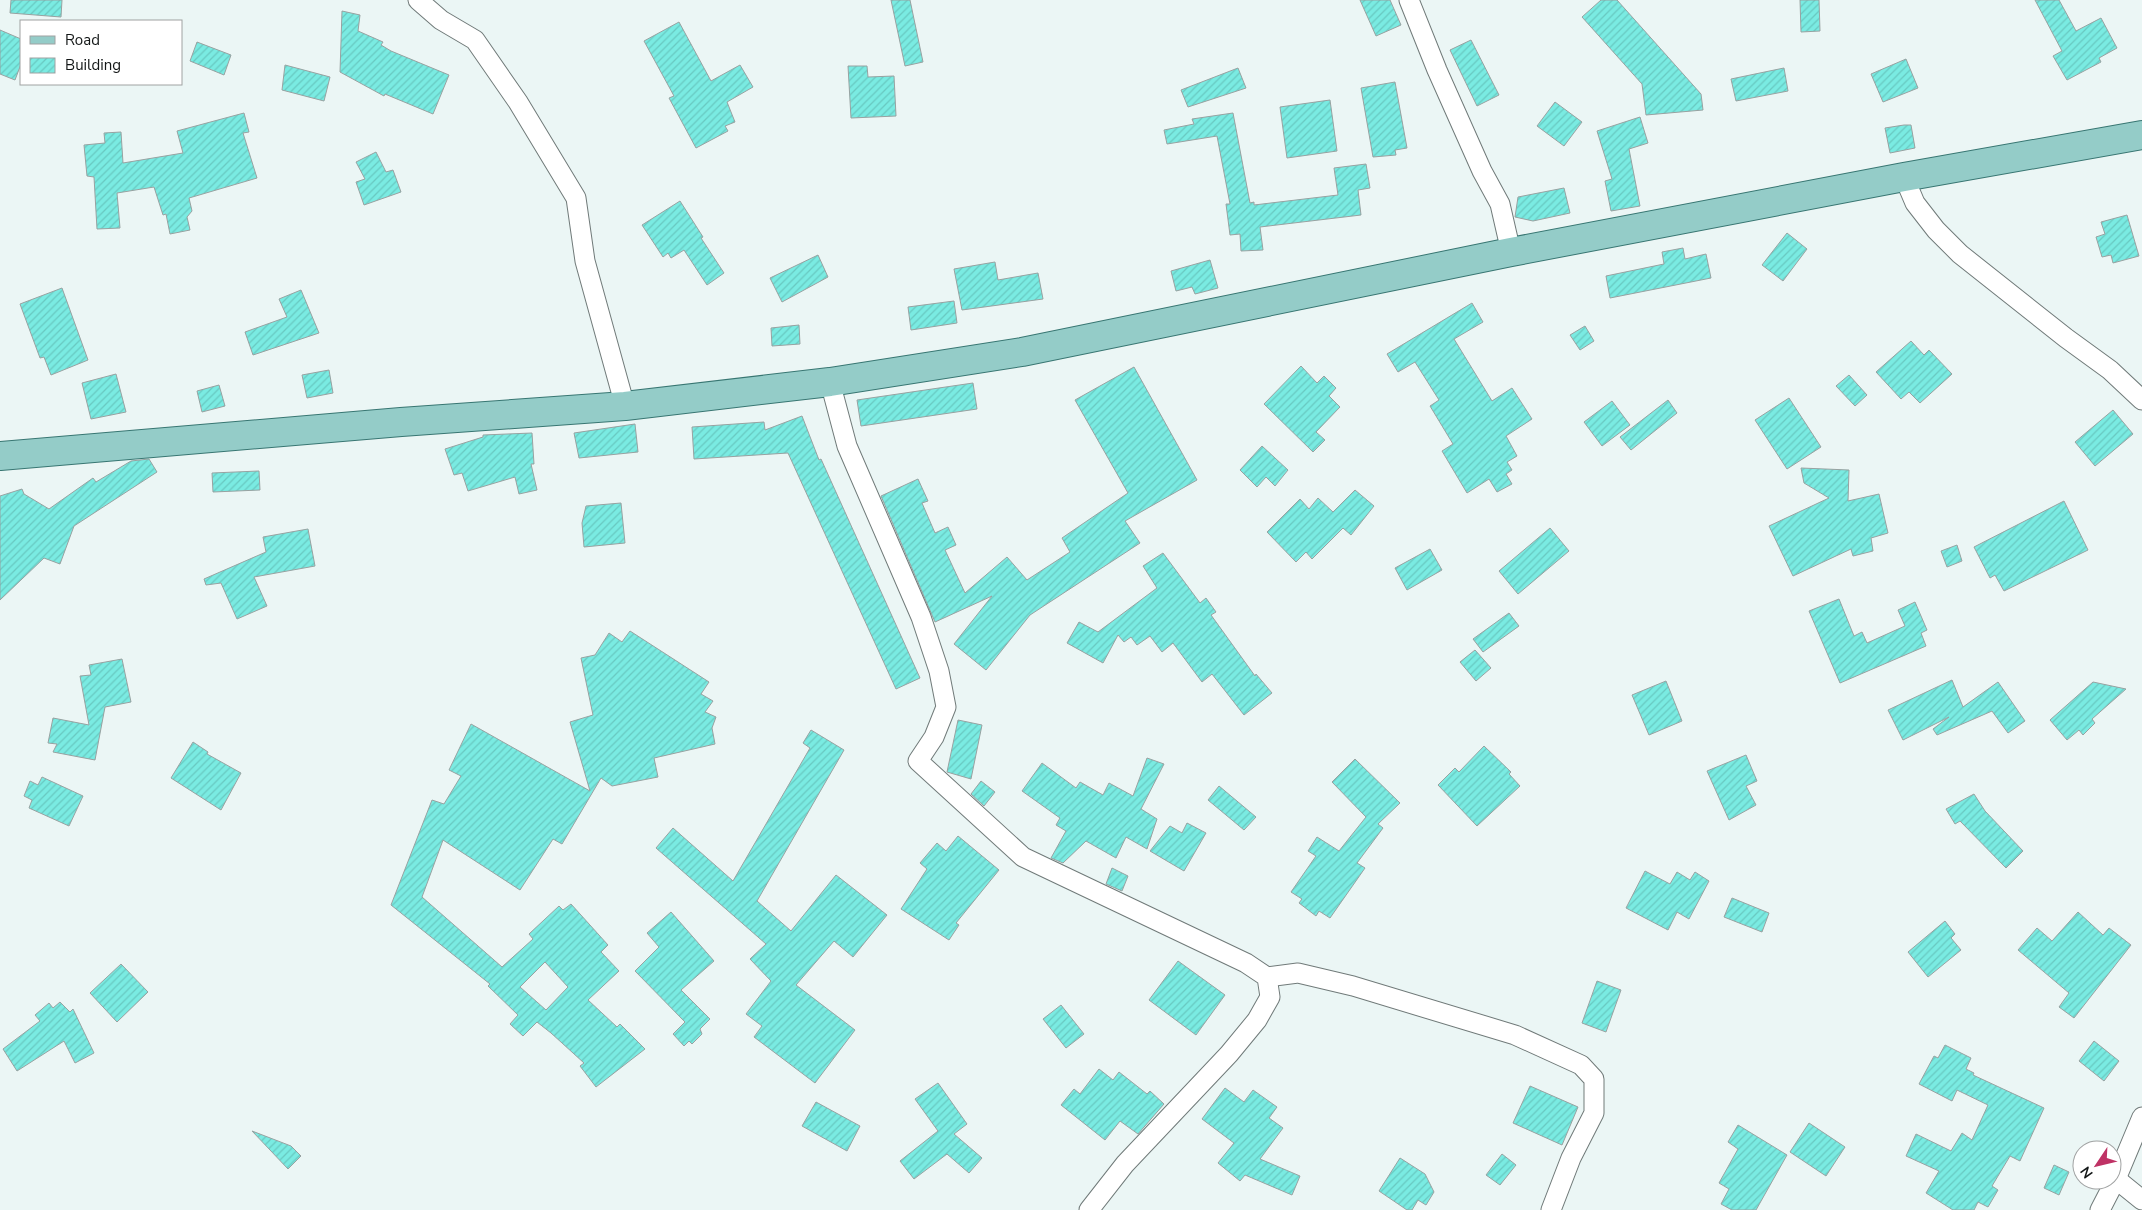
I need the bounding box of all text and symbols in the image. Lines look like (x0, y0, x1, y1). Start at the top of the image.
legend (20, 20, 182, 85)
text: Road (65, 30, 100, 50)
text: Building (65, 55, 121, 75)
north arrow (2072, 1140, 2122, 1190)
text: N (2076, 1162, 2098, 1182)

